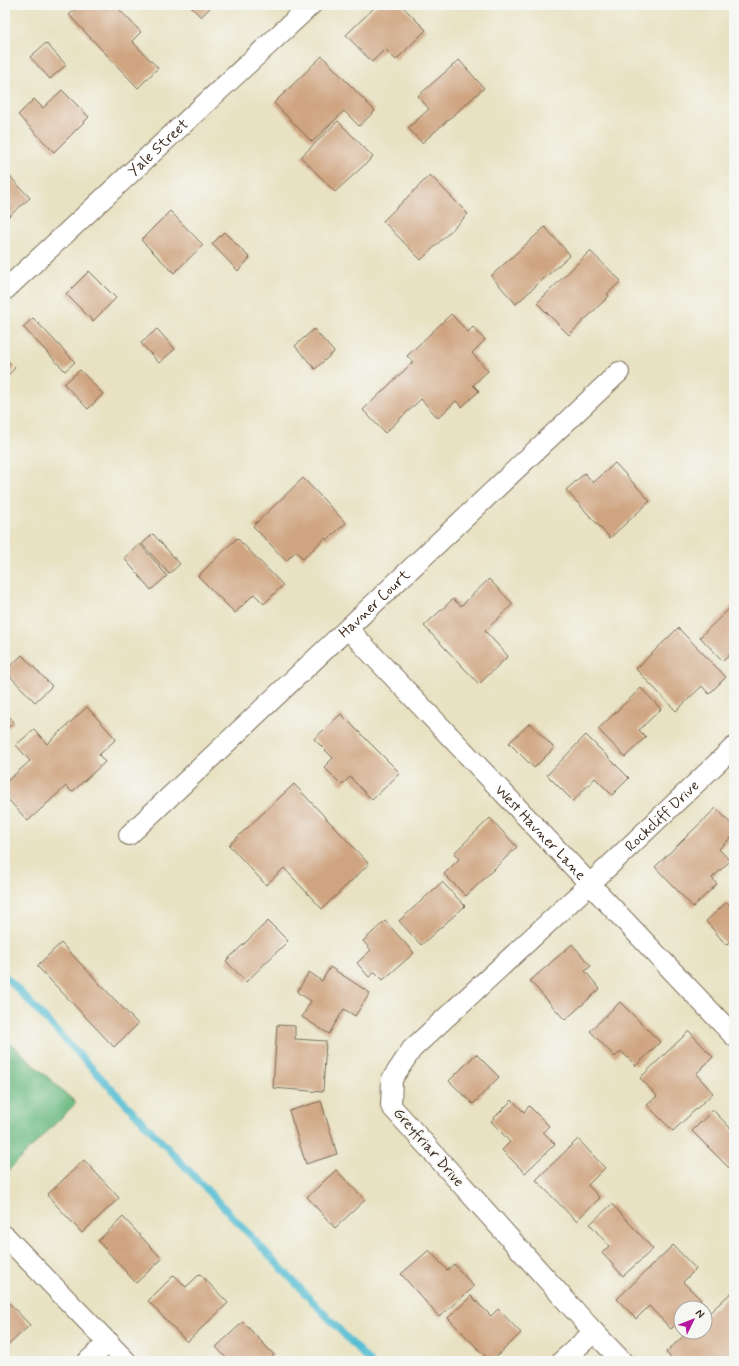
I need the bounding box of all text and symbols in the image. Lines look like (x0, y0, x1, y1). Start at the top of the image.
street label: Yale Street (124, 115, 193, 182)
street label: Havner Court (335, 566, 415, 643)
street label: Rockcliff Drive (621, 776, 704, 857)
street label: West Havner Lane (490, 781, 590, 885)
street label: Greyfriar Drive (388, 1104, 468, 1192)
north arrow (673, 1300, 713, 1340)
text: N (692, 1306, 707, 1321)

